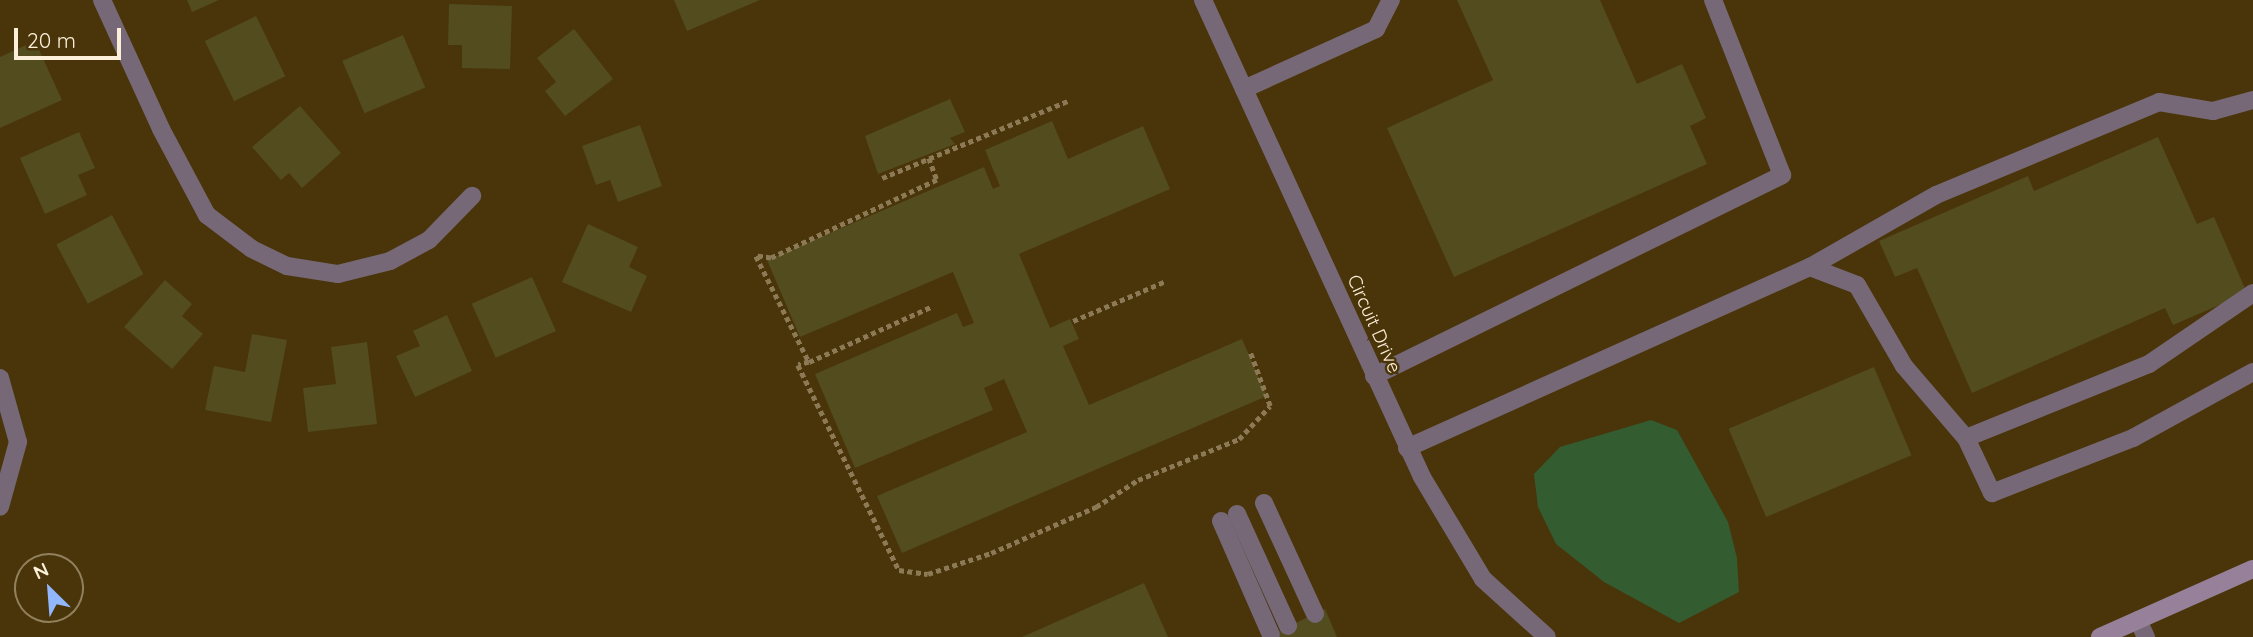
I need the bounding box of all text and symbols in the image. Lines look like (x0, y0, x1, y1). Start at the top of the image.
scale bar (18, 14, 124, 58)
text: 20 m (27, 27, 76, 53)
street label: Circuit Drive (1342, 271, 1406, 377)
north arrow (14, 553, 84, 623)
text: N (30, 557, 52, 585)

